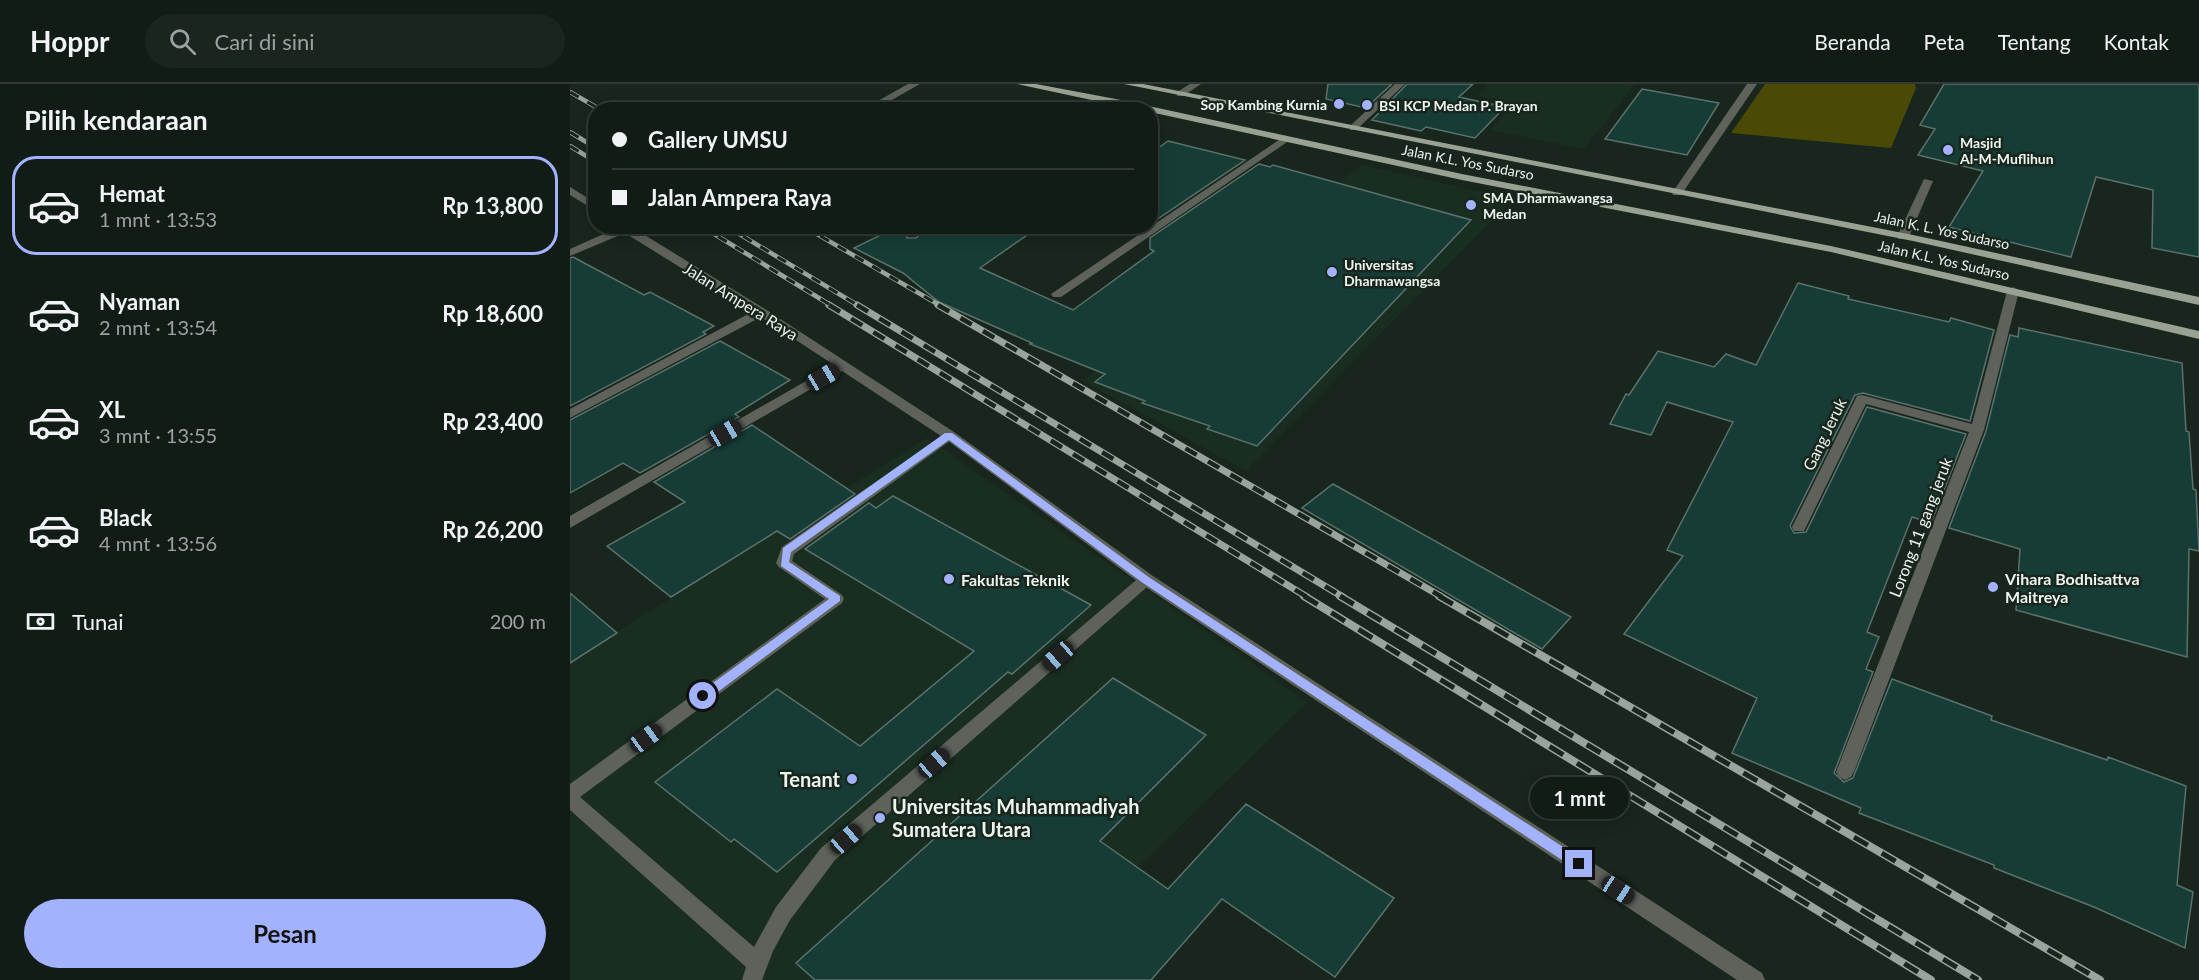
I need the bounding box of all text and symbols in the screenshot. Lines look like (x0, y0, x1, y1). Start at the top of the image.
search box (145, 14, 565, 68)
text: Hoppr (30, 24, 109, 58)
icon: search (166, 25, 199, 58)
text: Cari di sini (214, 28, 315, 55)
text: Beranda (1814, 29, 1891, 54)
text: Peta (1924, 29, 1965, 54)
text: Tentang (1998, 29, 2071, 54)
text: Kontak (2104, 29, 2169, 54)
place label: Sop Kambing Kurnia (1200, 96, 1327, 113)
marker: Sop Kambing Kurnia (1332, 97, 1346, 111)
place label: BSI KCP Medan P. Brayan (1379, 97, 1538, 114)
marker: BSI KCP Medan P. Brayan (1360, 98, 1374, 112)
text: Pilih kendaraan (24, 103, 208, 136)
text: Gallery UMSU (648, 126, 788, 153)
place label: Masjid Al-M-Muflihun (1959, 134, 2054, 167)
street label: Jalan K.L. Yos Sudarso (1400, 141, 1536, 183)
marker: Masjid Al-M-Muflihun (1941, 143, 1955, 157)
icon: car (27, 179, 81, 233)
text: Hemat (99, 180, 165, 207)
text: Jalan Ampera Raya (648, 184, 832, 211)
place label: SMA Dharmawangsa Medan (1483, 189, 1613, 222)
text: Rp 13,800 (442, 192, 543, 219)
marker: SMA Dharmawangsa Medan (1464, 198, 1478, 212)
text: 1 mnt · 13:53 (99, 207, 217, 231)
street label: Jalan K. L. Yos Sudarso (1873, 207, 2011, 253)
street label: Jalan K.L. Yos Sudarso (1877, 237, 2011, 283)
place label: Universitas Dharmawangsa (1344, 256, 1440, 289)
street label: Jalan Ampera Raya (680, 258, 802, 344)
marker: Universitas Dharmawangsa (1325, 265, 1339, 279)
icon: car (27, 287, 81, 341)
text: Nyaman (99, 288, 180, 315)
text: Rp 18,600 (442, 300, 543, 327)
text: 2 mnt · 13:54 (99, 315, 217, 339)
car (803, 360, 843, 394)
street label: Gang Jeruk (1798, 394, 1850, 473)
icon: car (27, 395, 81, 449)
text: XL (99, 396, 125, 423)
text: Rp 23,400 (442, 408, 543, 435)
car (705, 416, 745, 450)
text: 3 mnt · 13:55 (99, 423, 217, 447)
street label: Lorong 11 gang jeruk (1885, 454, 1956, 600)
icon: car (27, 503, 81, 557)
text: Black (99, 504, 152, 531)
text: Rp 26,200 (442, 516, 543, 543)
text: 4 mnt · 13:56 (99, 531, 217, 555)
place label: Vihara Bodhisattva Maitreya (2004, 569, 2140, 606)
place label: Fakultas Teknik (961, 570, 1070, 589)
marker: Fakultas Teknik (942, 572, 956, 586)
marker: Vihara Bodhisattva Maitreya (1986, 580, 2000, 594)
icon: cash (24, 605, 57, 638)
text: Tunai (72, 608, 123, 635)
text: 200 m (490, 609, 546, 633)
car (1039, 637, 1077, 675)
route start (689, 682, 716, 709)
car (626, 720, 666, 756)
car (915, 744, 953, 782)
place label: Tenant (780, 767, 841, 791)
marker: Tenant (845, 772, 859, 786)
callout: 1 mnt (1530, 777, 1628, 819)
text: 1 mnt (1554, 786, 1605, 810)
place label: Universitas Muhammadiyah Sumatera Utara (892, 794, 1140, 841)
marker: Universitas Muhammadiyah Sumatera Utara (873, 811, 887, 825)
car (827, 820, 865, 858)
route end (1565, 850, 1592, 877)
car (1598, 873, 1638, 907)
button: Pesan (24, 899, 546, 968)

